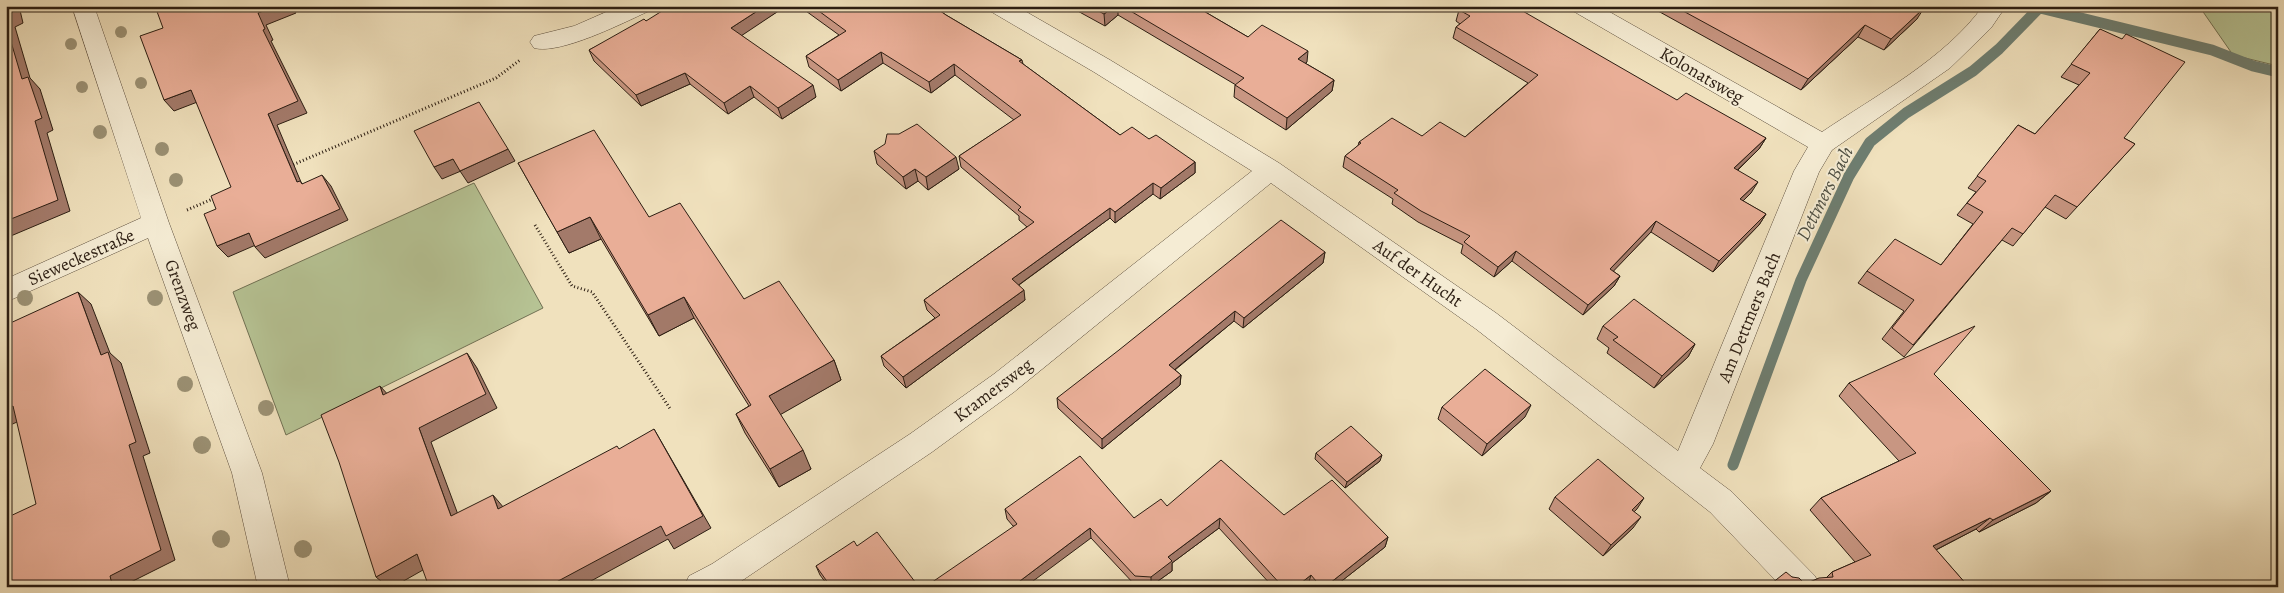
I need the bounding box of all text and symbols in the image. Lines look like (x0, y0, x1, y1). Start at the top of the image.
street label: Kolonatsweg (1655, 41, 1749, 109)
water label: Dettmers Bach (1790, 142, 1860, 245)
street label: Sieweckestraße (24, 223, 138, 291)
street label: Auf der Hucht (1368, 233, 1468, 313)
street label: Am Dettmers Bach (1712, 248, 1786, 387)
street label: Grenzweg (159, 256, 207, 334)
street label: Kramersweg (949, 352, 1037, 428)

